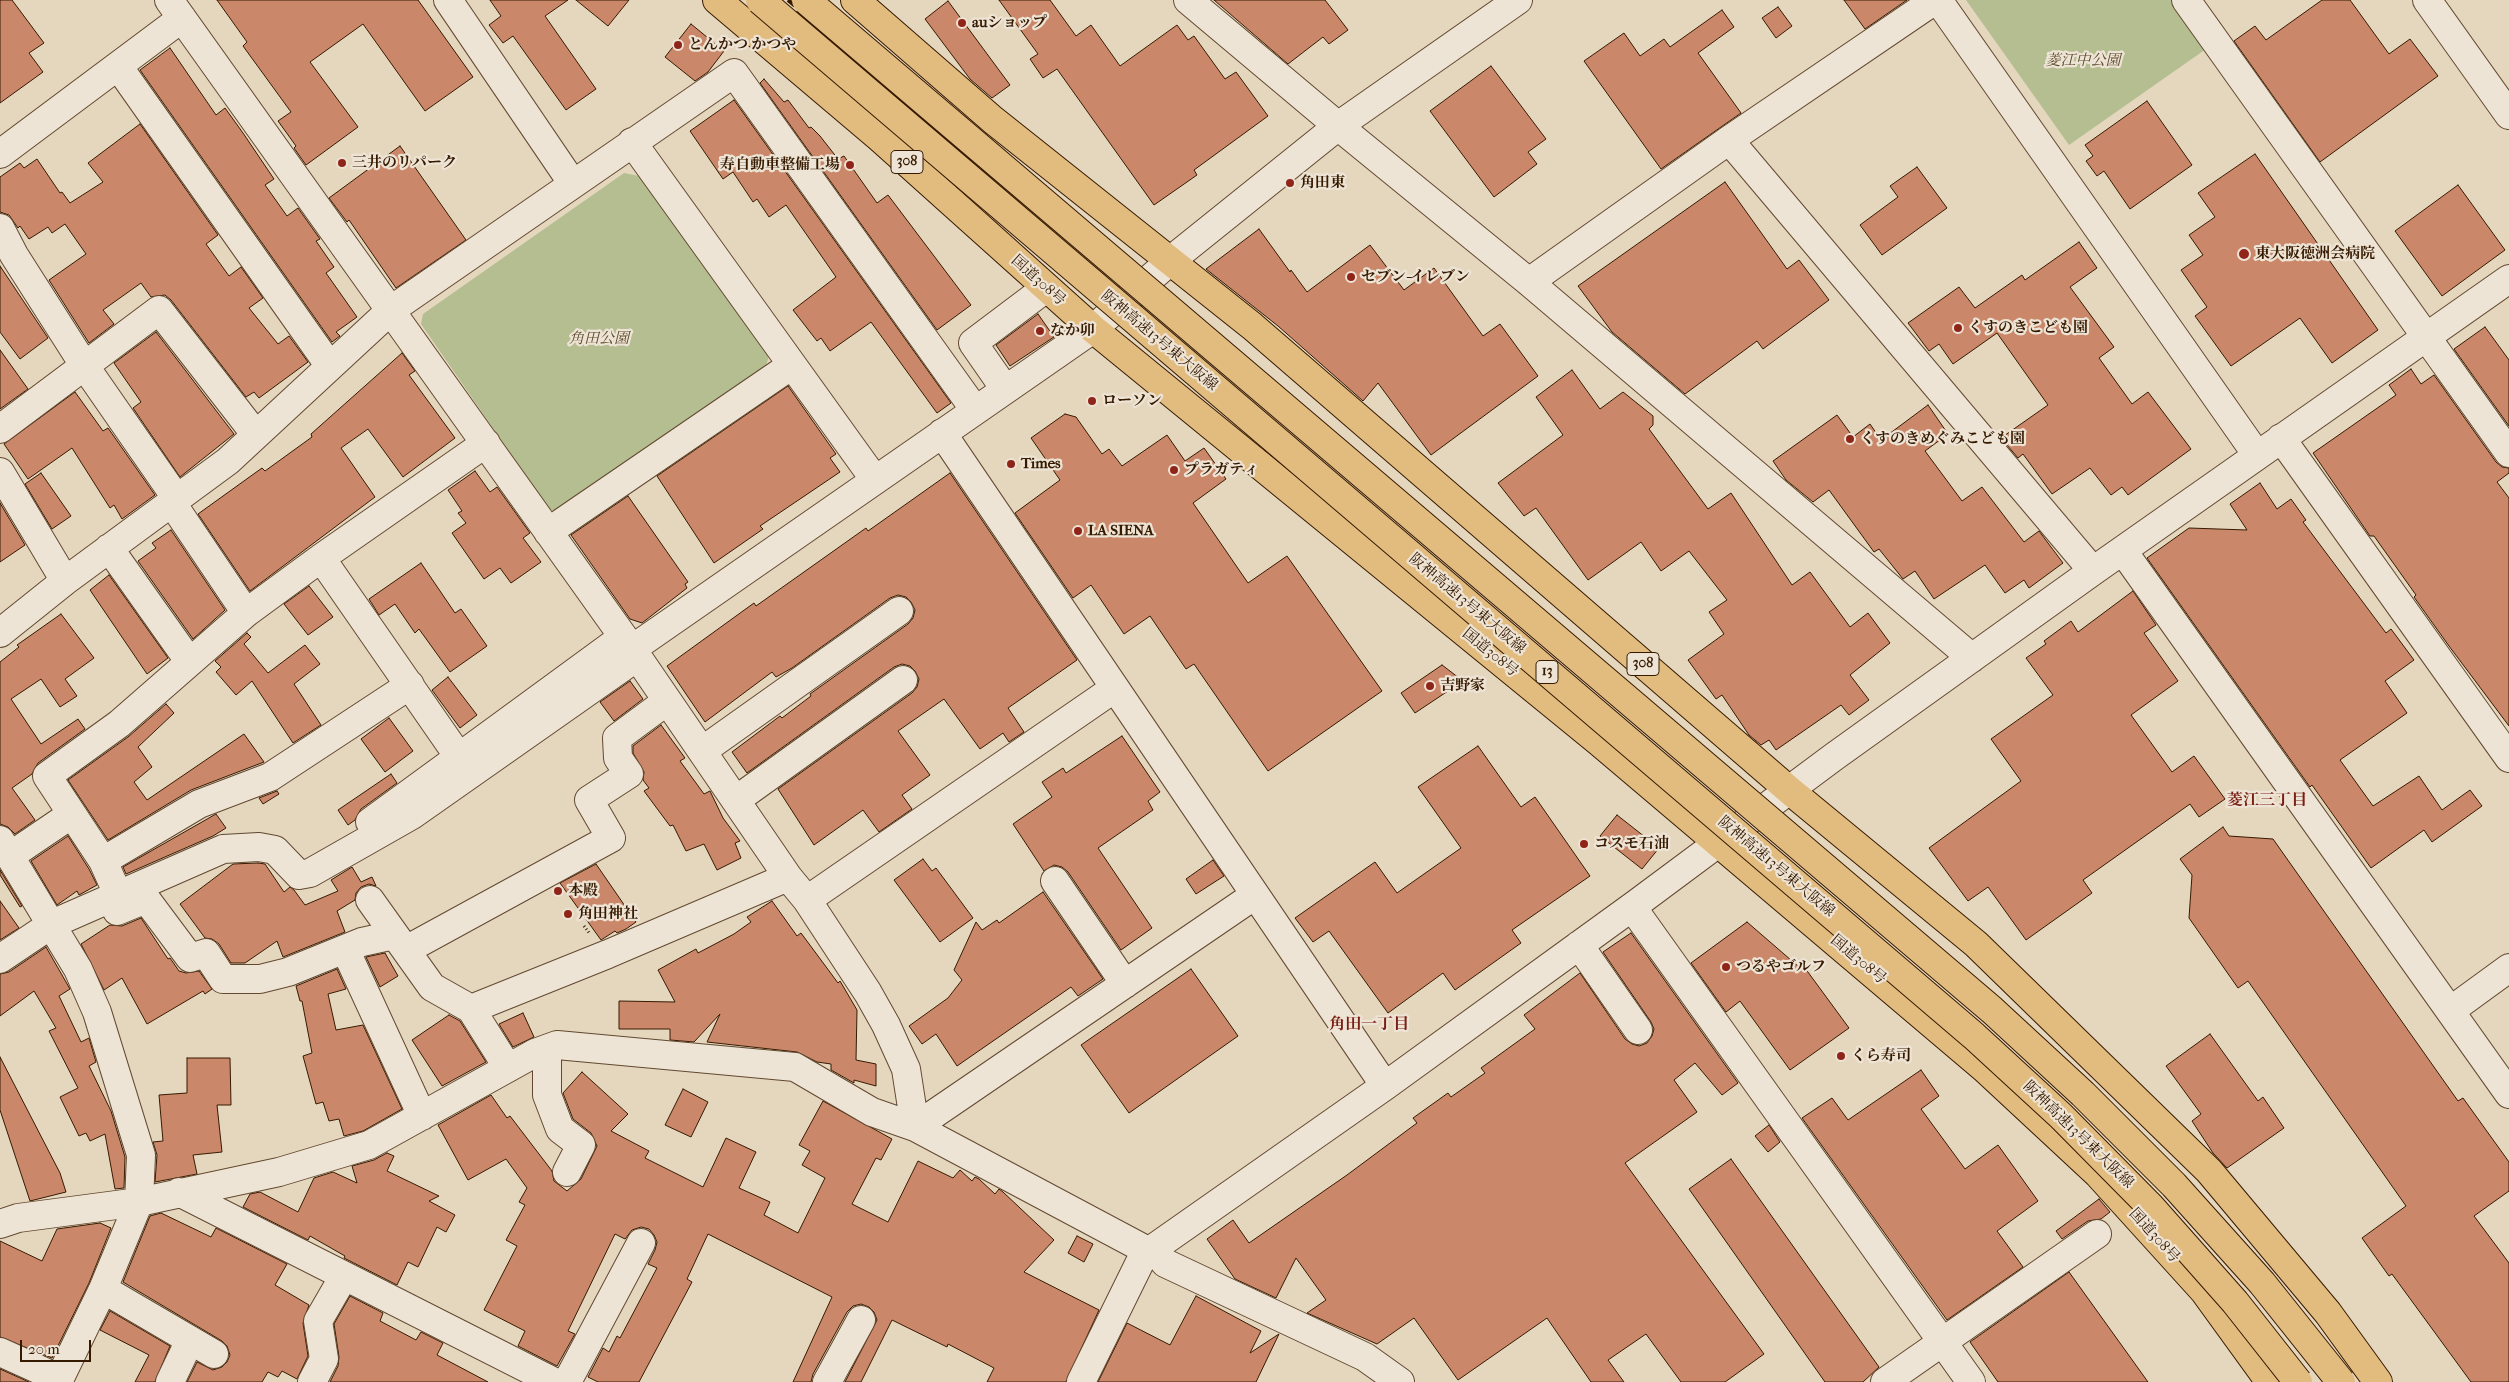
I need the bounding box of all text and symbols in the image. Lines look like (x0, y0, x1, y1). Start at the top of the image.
place label: auショップ (972, 14, 1047, 32)
marker: auショップ (956, 17, 968, 29)
place label: とんかつ かつや (688, 36, 796, 54)
marker: とんかつ かつや (672, 39, 684, 51)
park label: 菱江中公園 (2046, 52, 2120, 70)
road number: 308 (891, 150, 923, 173)
place label: 三井のリパーク (352, 154, 457, 172)
place label: 寿自動車整備工場 (720, 156, 840, 174)
marker: 三井のリパーク (336, 157, 348, 169)
marker: 寿自動車整備工場 (844, 159, 856, 171)
place label: 角田東 (1300, 174, 1345, 192)
marker: 角田東 (1284, 177, 1296, 189)
place label: 東大阪徳洲会病院 (2255, 245, 2375, 263)
marker: 東大阪徳洲会病院 (2237, 247, 2251, 261)
street label: 国道308号 (1007, 252, 1069, 310)
place label: セブン-イレブン (1361, 268, 1470, 286)
marker: セブン-イレブン (1345, 271, 1357, 283)
street label: 阪神高速13号東大阪線 (1097, 287, 1221, 395)
place label: くすのきこども園 (1968, 319, 2088, 337)
place label: なか卯 (1050, 322, 1095, 340)
marker: くすのきこども園 (1952, 322, 1964, 334)
marker: なか卯 (1034, 325, 1046, 337)
park label: 角田公園 (569, 330, 629, 348)
place label: ローソン (1102, 392, 1162, 410)
marker: ローソン (1086, 395, 1098, 407)
place label: くすのきめぐみこども園 (1860, 430, 2025, 448)
marker: くすのきめぐみこども園 (1844, 433, 1856, 445)
place label: Times (1021, 455, 1061, 473)
marker: Times (1005, 458, 1017, 470)
place label: プラガティ (1184, 461, 1259, 479)
marker: プラガティ (1168, 464, 1180, 476)
place label: LA SIENA (1088, 522, 1154, 540)
marker: LA SIENA (1072, 525, 1084, 537)
street label: 阪神高速13号東大阪線 (1405, 550, 1529, 658)
street label: 国道308号 (1458, 625, 1522, 681)
road number: 308 (1627, 652, 1659, 676)
road number: 13 (1536, 660, 1558, 684)
place label: 吉野家 (1440, 677, 1485, 695)
marker: 吉野家 (1424, 680, 1436, 692)
district label: 菱江三丁目 (2227, 791, 2307, 811)
street label: 阪神高速13号東大阪線 (1714, 813, 1838, 921)
place label: コスモ石油 (1594, 835, 1669, 853)
marker: コスモ石油 (1578, 838, 1590, 850)
place label: 本殿 (568, 882, 598, 900)
marker: 本殿 (552, 885, 564, 897)
place label: 角田神社 (578, 905, 638, 923)
marker: 角田神社 (562, 908, 574, 920)
street label: 国道308号 (1827, 932, 1889, 988)
place label: つるやゴルフ (1736, 958, 1826, 976)
marker: つるやゴルフ (1720, 961, 1732, 973)
district label: 角田一丁目 (1329, 1015, 1409, 1035)
place label: くら寿司 (1851, 1047, 1911, 1065)
marker: くら寿司 (1835, 1050, 1847, 1062)
street label: 阪神高速13号東大阪線 (2019, 1078, 2137, 1192)
street label: 国道308号 (2125, 1205, 2183, 1267)
scale bar (22, 1330, 94, 1362)
text: 20 m (28, 1340, 60, 1358)

